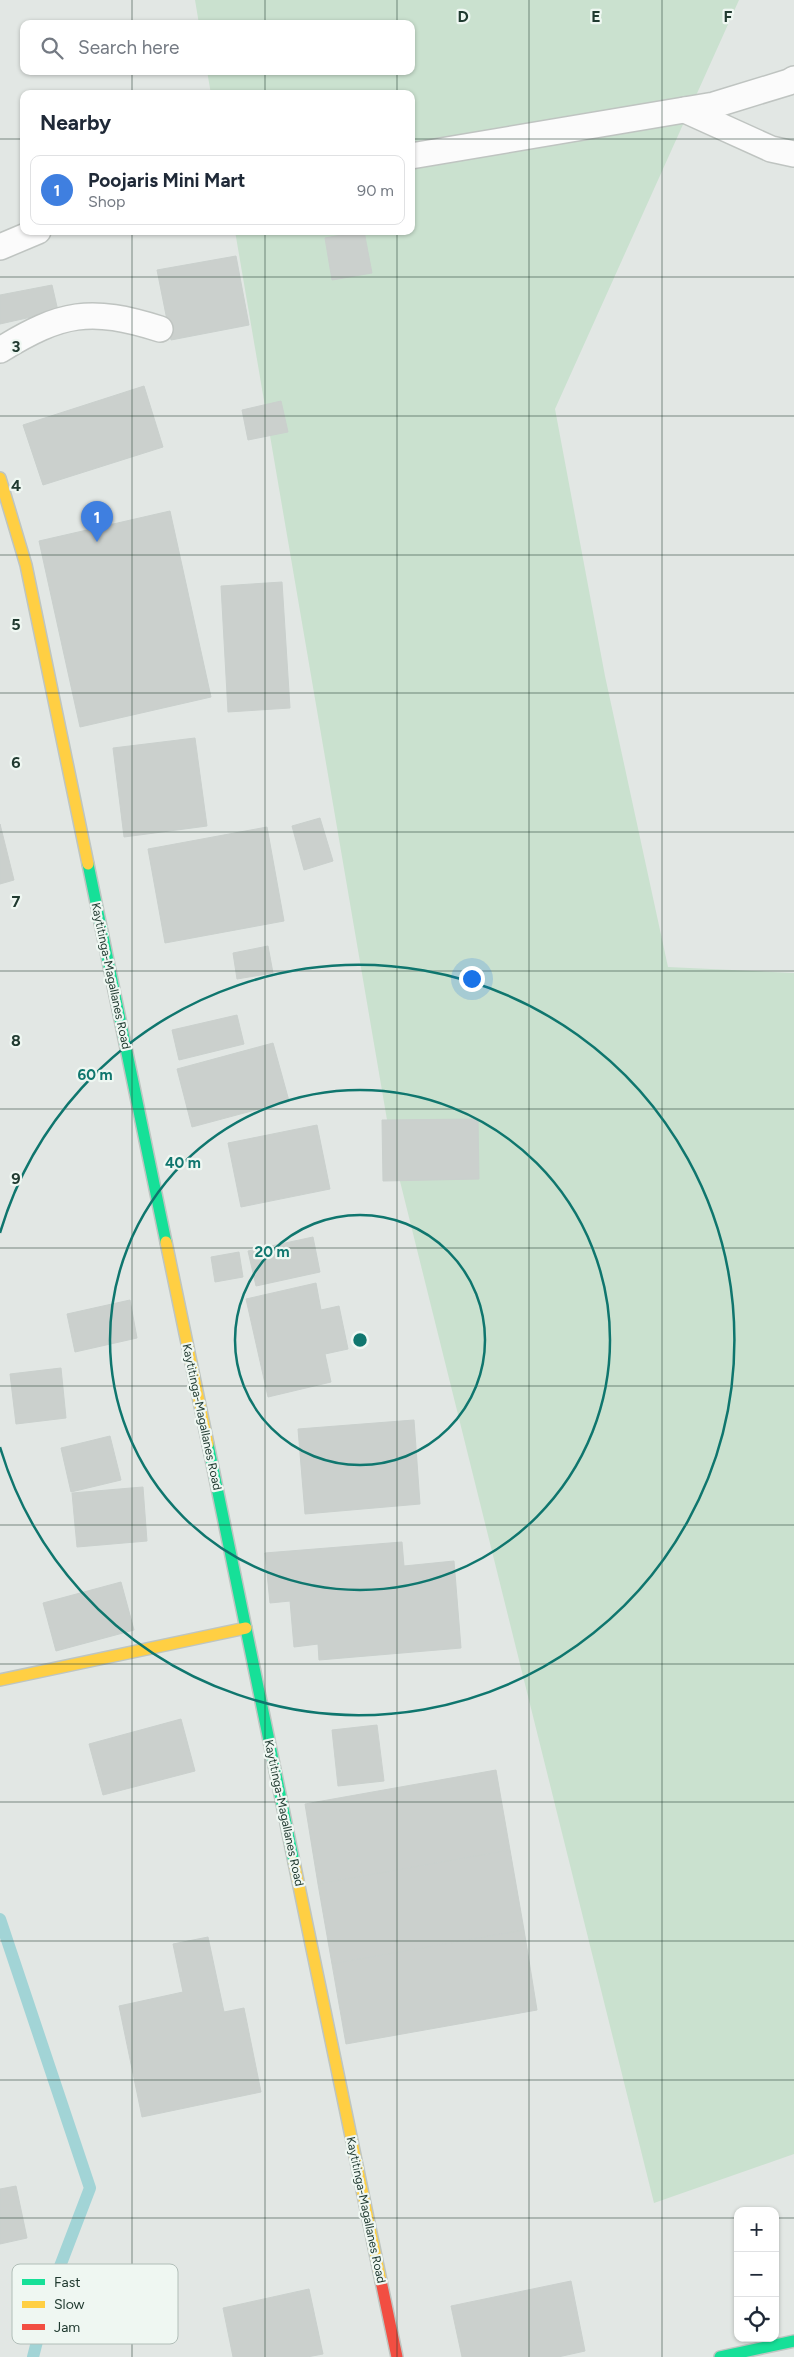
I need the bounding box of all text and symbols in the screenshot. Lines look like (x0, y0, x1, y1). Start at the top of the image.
text: D (457, 7, 469, 26)
text: E (591, 7, 601, 26)
text: F (724, 7, 733, 26)
search box (20, 20, 415, 75)
icon: search (38, 34, 66, 62)
text: Search here (78, 36, 180, 59)
text: Nearby (40, 110, 111, 135)
text: Poojaris Mini Mart (88, 169, 245, 192)
text: 1 (54, 181, 60, 200)
text: 90 m (357, 181, 394, 200)
text: Shop (88, 192, 126, 211)
text: 3 (12, 337, 21, 356)
text: 4 (11, 476, 21, 495)
pin: 1 (81, 501, 113, 542)
text: 5 (11, 615, 21, 634)
text: 6 (11, 753, 21, 772)
text: 7 (12, 892, 21, 911)
street label: Kaytitinga-Magallanes Road (89, 902, 133, 1050)
your location (459, 966, 485, 992)
text: 8 (11, 1031, 21, 1050)
text: 60 m (77, 1066, 113, 1084)
text: 40 m (165, 1154, 201, 1172)
text: 9 (11, 1169, 21, 1188)
text: 20 m (254, 1243, 290, 1261)
centre of rings (351, 1331, 369, 1349)
street label: Kaytitinga-Magallanes Road (180, 1343, 224, 1491)
street label: Kaytitinga-Magallanes Road (262, 1739, 306, 1887)
street label: Kaytitinga-Magallanes Road (344, 2136, 388, 2284)
map controls (734, 2207, 779, 2342)
button: + (734, 2207, 779, 2252)
button: − (734, 2252, 779, 2297)
legend (12, 2264, 178, 2344)
text: Fast (54, 2274, 80, 2291)
text: Slow (54, 2296, 85, 2313)
button: locate (734, 2297, 779, 2342)
text: Jam (54, 2319, 80, 2336)

